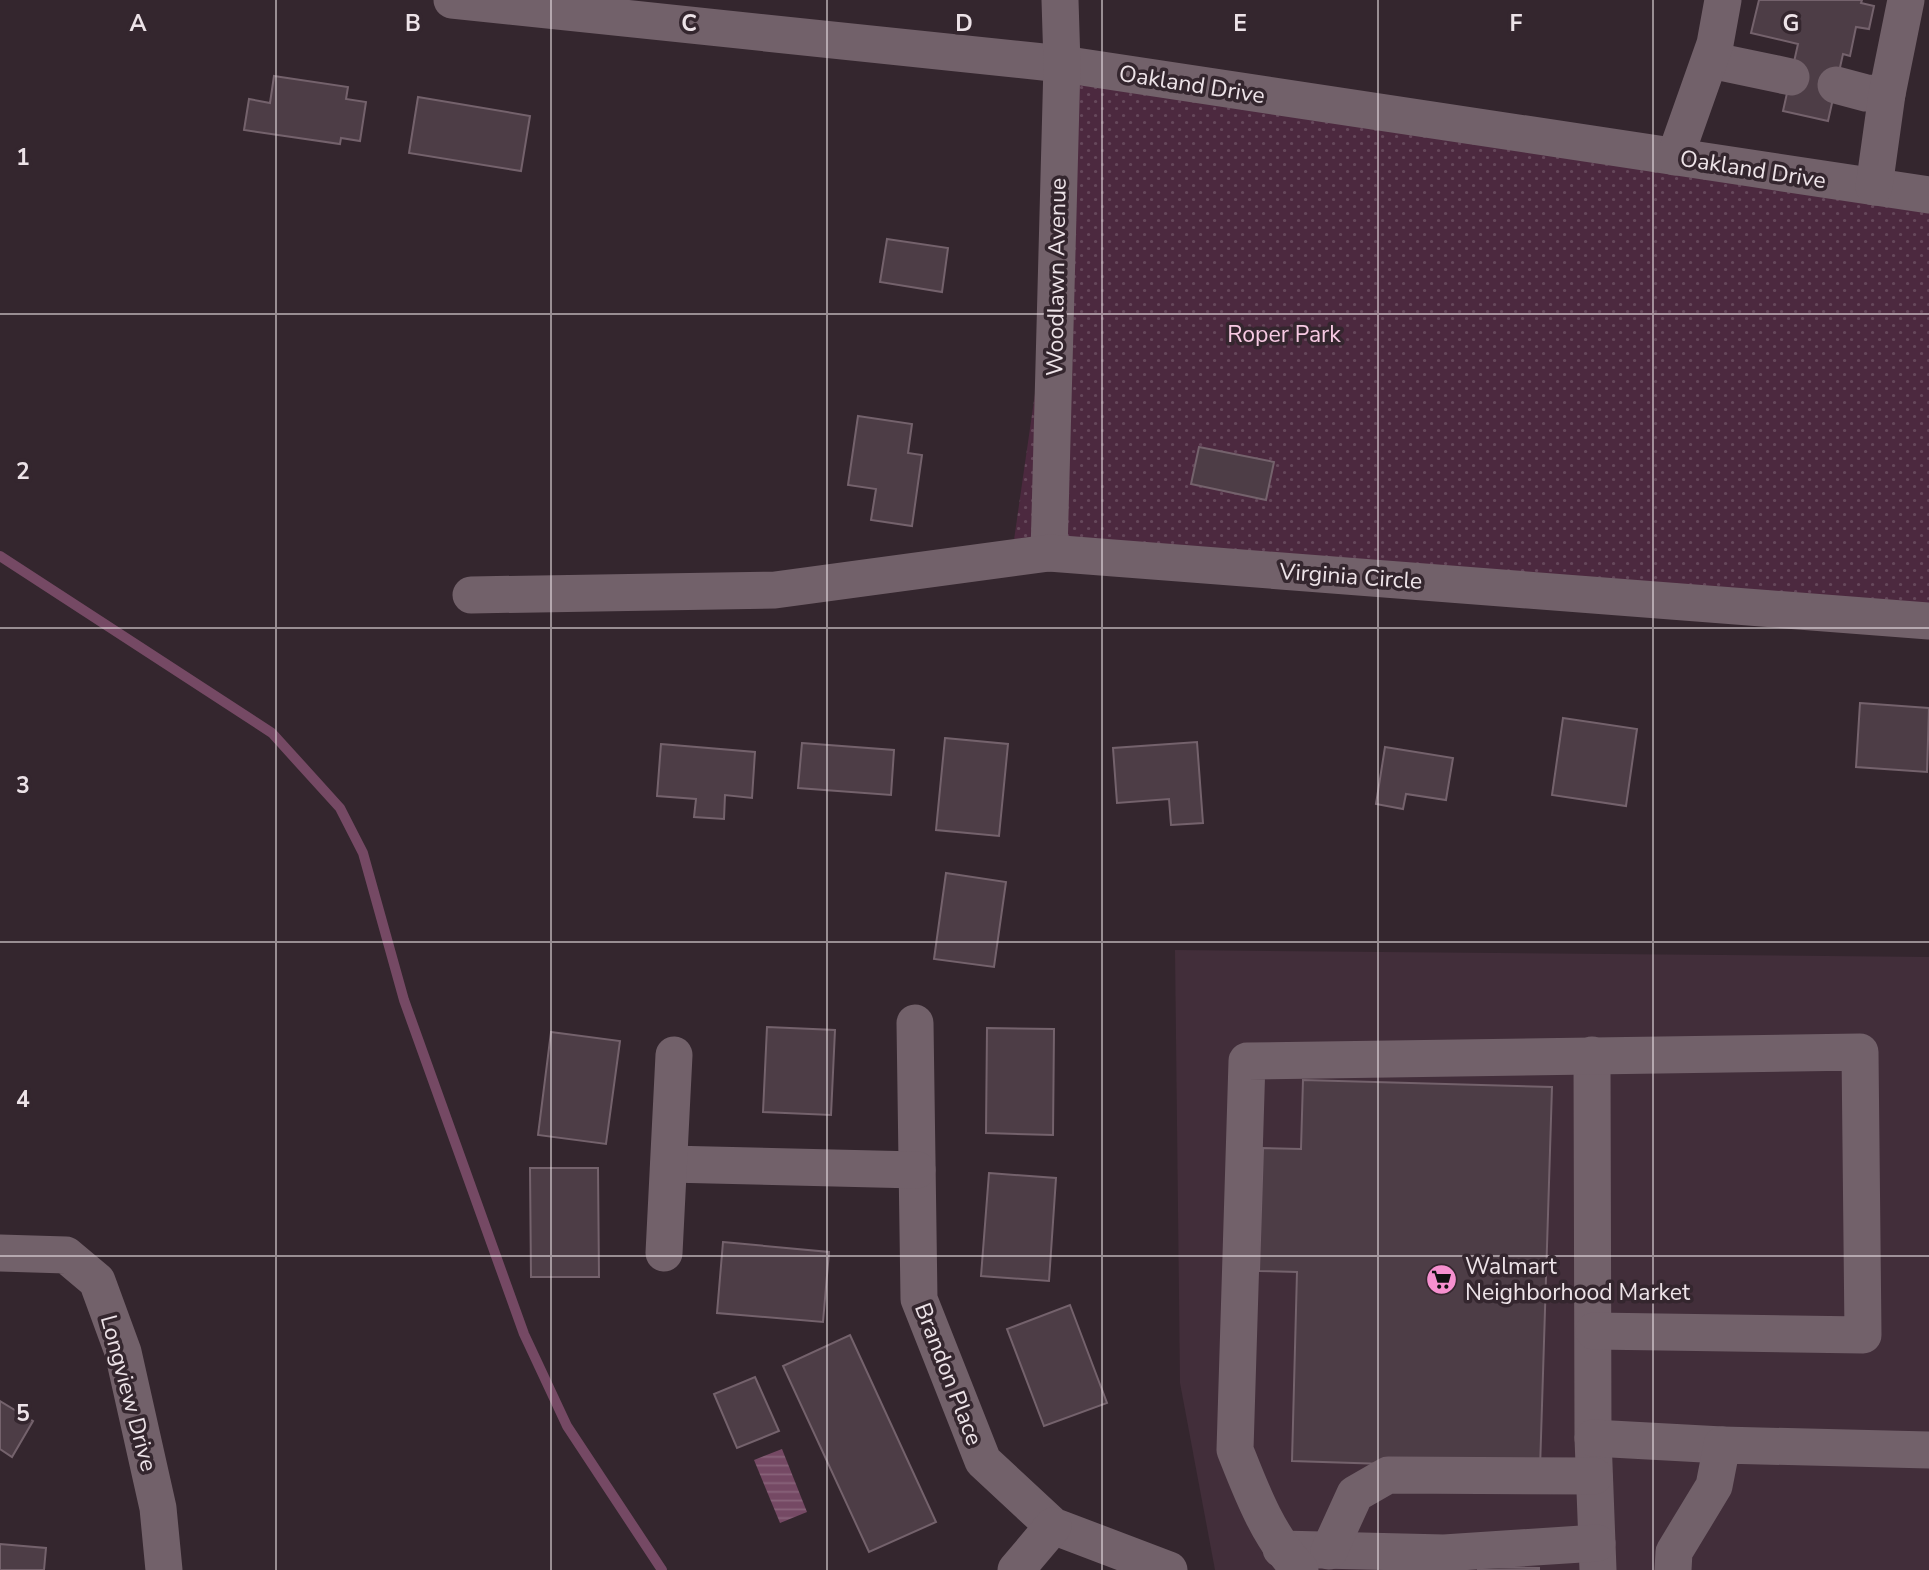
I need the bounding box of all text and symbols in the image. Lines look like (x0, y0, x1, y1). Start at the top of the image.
text: A (129, 8, 147, 39)
text: B (405, 8, 421, 39)
text: C (681, 8, 697, 39)
text: D (955, 8, 973, 39)
text: E (1233, 8, 1247, 39)
text: F (1510, 8, 1523, 39)
text: G (1783, 8, 1799, 39)
street label: Oakland Drive (1117, 58, 1267, 111)
text: 1 (16, 142, 30, 173)
street label: Oakland Drive (1678, 143, 1828, 196)
street label: Woodlawn Avenue (1039, 178, 1074, 376)
park label: Roper Park (1227, 319, 1341, 350)
text: 2 (16, 456, 30, 487)
street label: Virginia Circle (1278, 556, 1423, 597)
text: 3 (16, 770, 30, 801)
text: 4 (16, 1084, 30, 1115)
place label: Walmart Neighborhood Market (1465, 1251, 1691, 1308)
supermarket icon: Walmart Neighborhood Market (1425, 1262, 1459, 1296)
street label: Brandon Place (907, 1298, 990, 1450)
street label: Longview Drive (93, 1311, 164, 1475)
text: 5 (16, 1398, 30, 1429)

